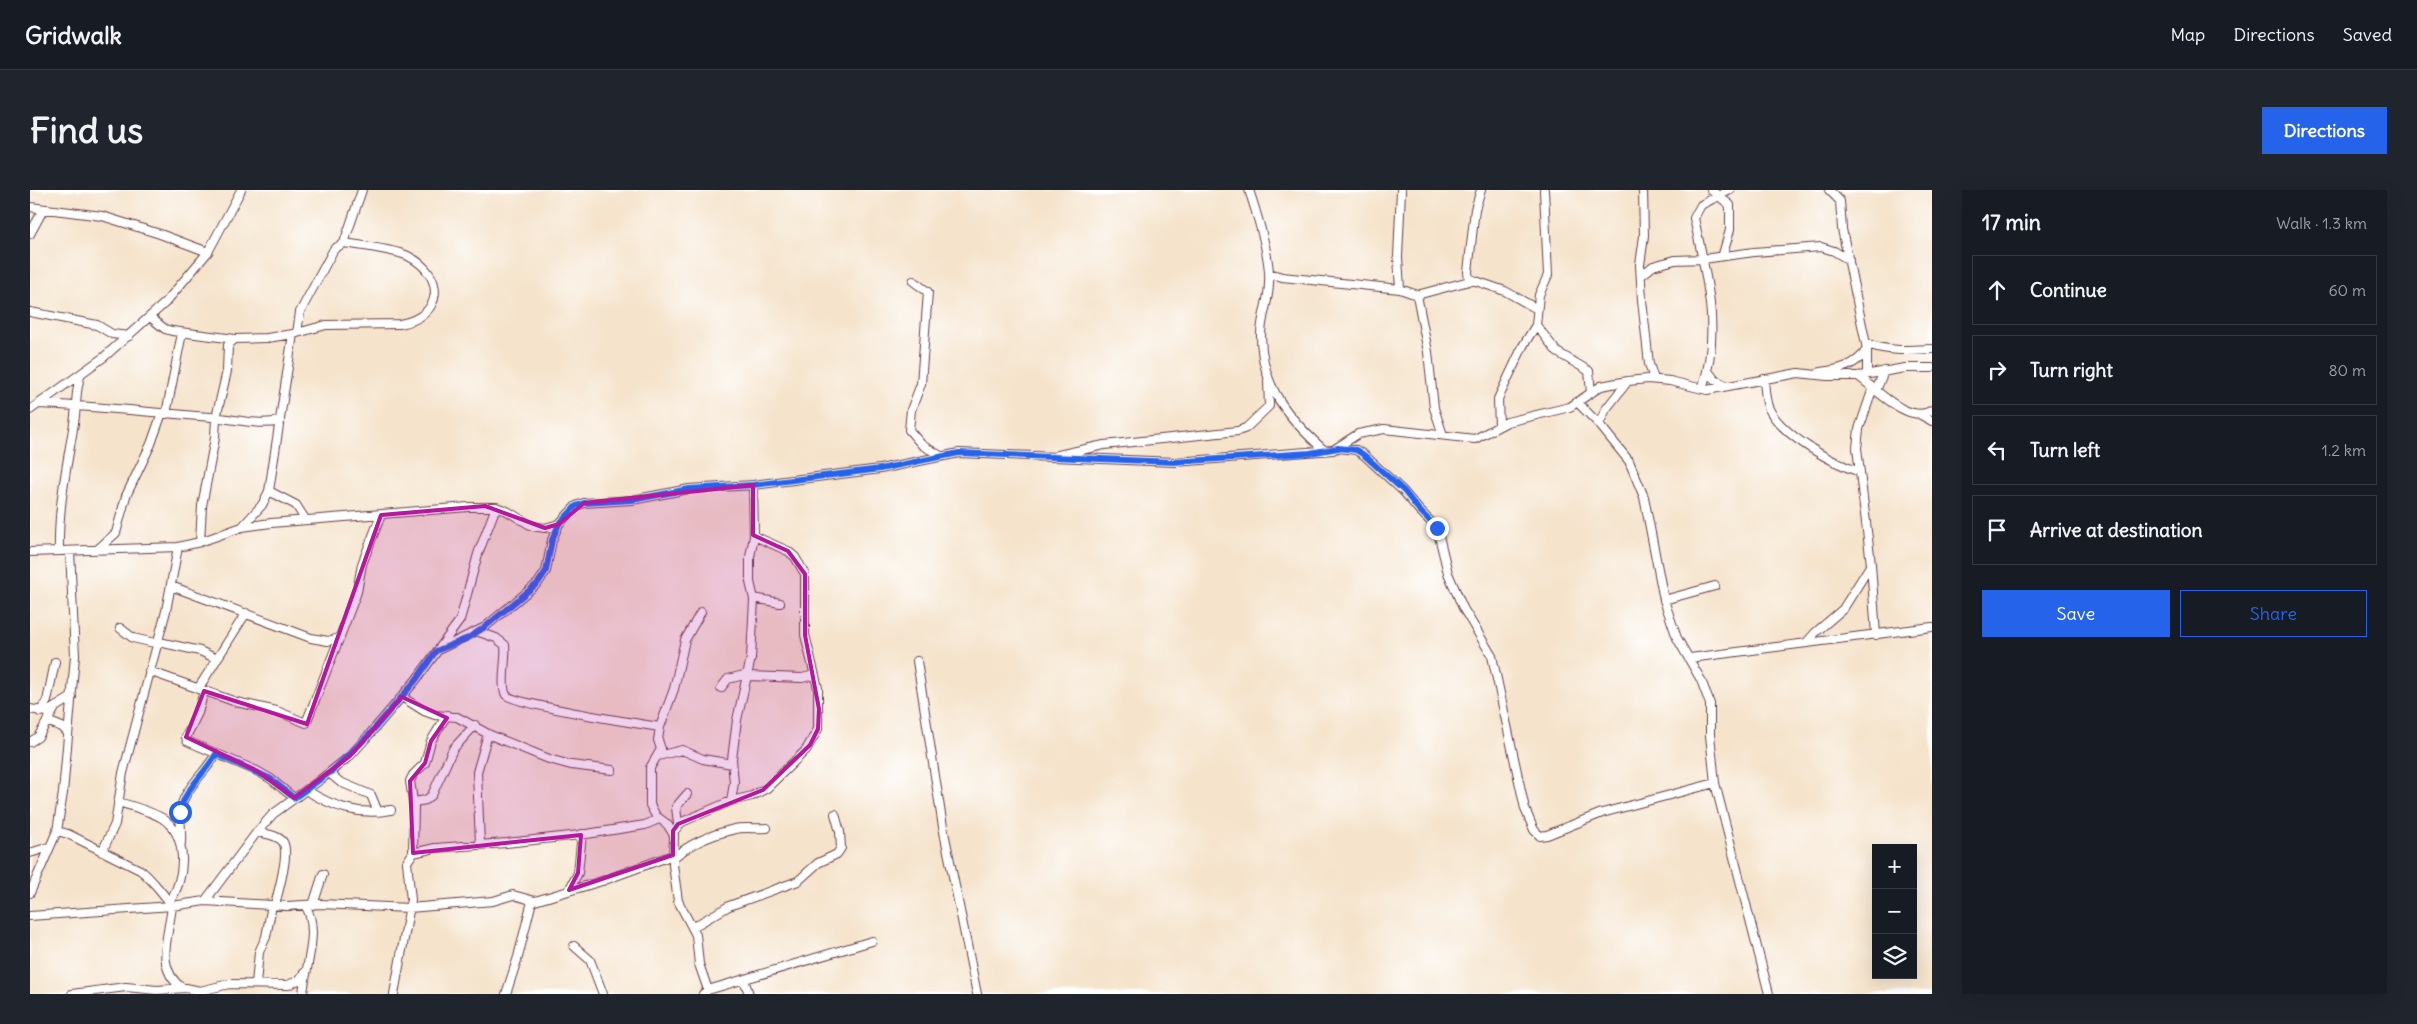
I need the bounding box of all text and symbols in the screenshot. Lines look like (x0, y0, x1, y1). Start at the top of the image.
text: Gridwalk (25, 20, 122, 50)
text: Map (2170, 23, 2205, 46)
text: Directions (2233, 23, 2315, 46)
text: Saved (2343, 23, 2392, 46)
button: Directions (2262, 107, 2387, 154)
text: Find us (30, 108, 143, 152)
text: 17 min (1982, 209, 2041, 236)
text: Walk · 1.3 km (2276, 213, 2367, 233)
icon: ahead (1983, 276, 2011, 304)
text: Continue (2030, 278, 2107, 302)
text: 60 m (2328, 280, 2366, 300)
icon: right (1983, 356, 2011, 384)
text: Turn right (2030, 358, 2113, 382)
text: 80 m (2328, 360, 2366, 380)
icon: left (1983, 436, 2011, 464)
text: Turn left (2030, 438, 2100, 462)
text: 1.2 km (2322, 440, 2366, 460)
icon: arrive (1983, 516, 2011, 544)
route end (1426, 517, 1449, 540)
text: Arrive at destination (2030, 518, 2203, 542)
button: Save (1982, 590, 2170, 637)
button: Share (2180, 590, 2367, 637)
route start (169, 801, 192, 824)
map controls (1872, 844, 1917, 979)
button: + (1872, 844, 1917, 889)
button: − (1872, 889, 1917, 934)
button: layers (1872, 934, 1917, 979)

